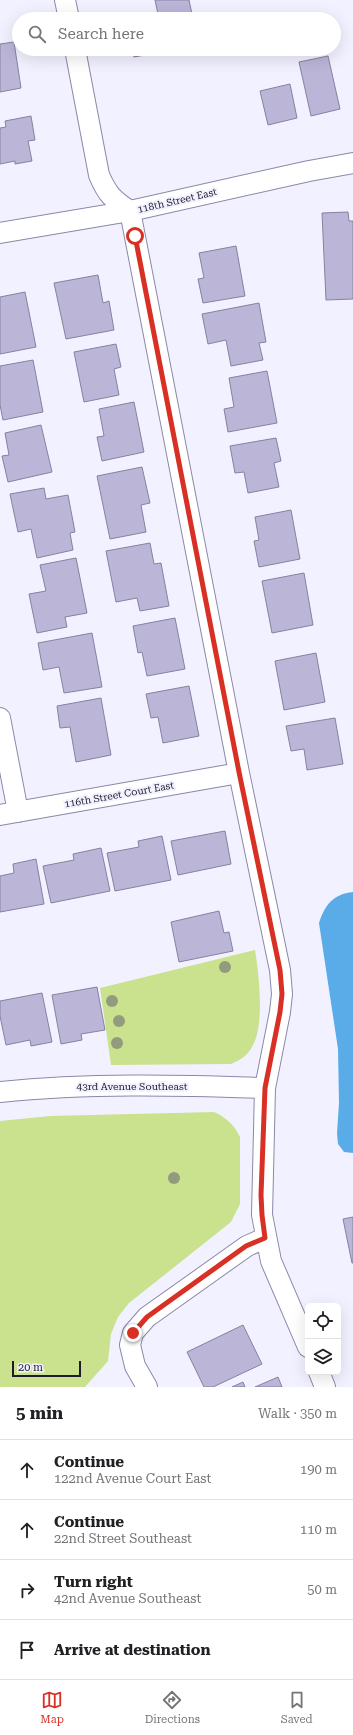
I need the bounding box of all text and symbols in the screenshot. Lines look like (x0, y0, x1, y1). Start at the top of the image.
search box (12, 12, 341, 56)
icon: search (26, 23, 48, 45)
text: Search here (58, 25, 144, 43)
street label: 118th Street East (136, 186, 218, 215)
route start (126, 227, 144, 245)
street label: 116th Street Court East (63, 779, 175, 810)
street label: 43rd Avenue Southeast (77, 1081, 188, 1092)
map controls (305, 1303, 341, 1375)
button: locate (305, 1303, 341, 1339)
route end (124, 1324, 142, 1342)
button: layers (305, 1339, 341, 1375)
scale bar (12, 1359, 81, 1378)
text: 20 m (18, 1361, 43, 1374)
text: 5 min (16, 1403, 63, 1423)
text: Walk · 350 m (258, 1406, 337, 1421)
text: Continue (54, 1453, 124, 1471)
icon: ahead (16, 1459, 38, 1481)
text: 190 m (300, 1462, 337, 1477)
text: 122nd Avenue Court East (54, 1471, 211, 1486)
text: Continue (54, 1513, 124, 1531)
icon: ahead (16, 1519, 38, 1541)
text: 110 m (300, 1522, 337, 1537)
text: 22nd Street Southeast (54, 1531, 192, 1546)
text: Turn right (54, 1573, 133, 1591)
icon: right (16, 1579, 38, 1601)
text: 50 m (307, 1582, 337, 1597)
text: 42nd Avenue Southeast (54, 1591, 201, 1606)
icon: arrive (16, 1639, 38, 1661)
text: Arrive at destination (54, 1641, 210, 1659)
tab: Map (40, 1689, 64, 1726)
tab: Directions (145, 1689, 200, 1726)
tab: Saved (281, 1689, 313, 1726)

